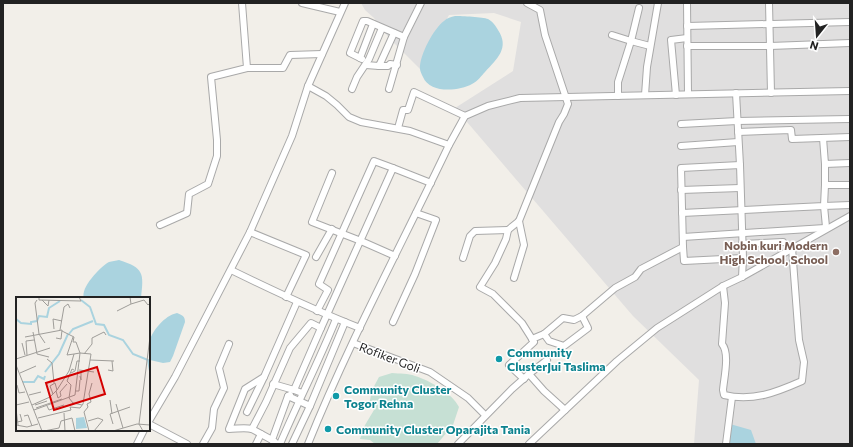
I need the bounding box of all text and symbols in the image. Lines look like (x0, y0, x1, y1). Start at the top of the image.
north arrow (797, 16, 837, 56)
text: N (808, 39, 820, 53)
place label: Nobin kuri Modern High School, School (719, 238, 828, 266)
marker: Nobin kuri Modern High School, School (831, 247, 841, 257)
inset map (16, 297, 150, 431)
street label: Rofiker Goli (357, 339, 423, 375)
place label: Community ClusterJui Taslima (507, 345, 606, 374)
marker: Community ClusterJui Taslima (494, 354, 504, 364)
place label: Community Cluster Togor Rehna (344, 382, 452, 410)
marker: Community Cluster Togor Rehna (331, 391, 341, 401)
place label: Community Cluster Oparajita Tania (336, 422, 530, 436)
marker: Community Cluster Oparajita Tania (323, 424, 333, 434)

